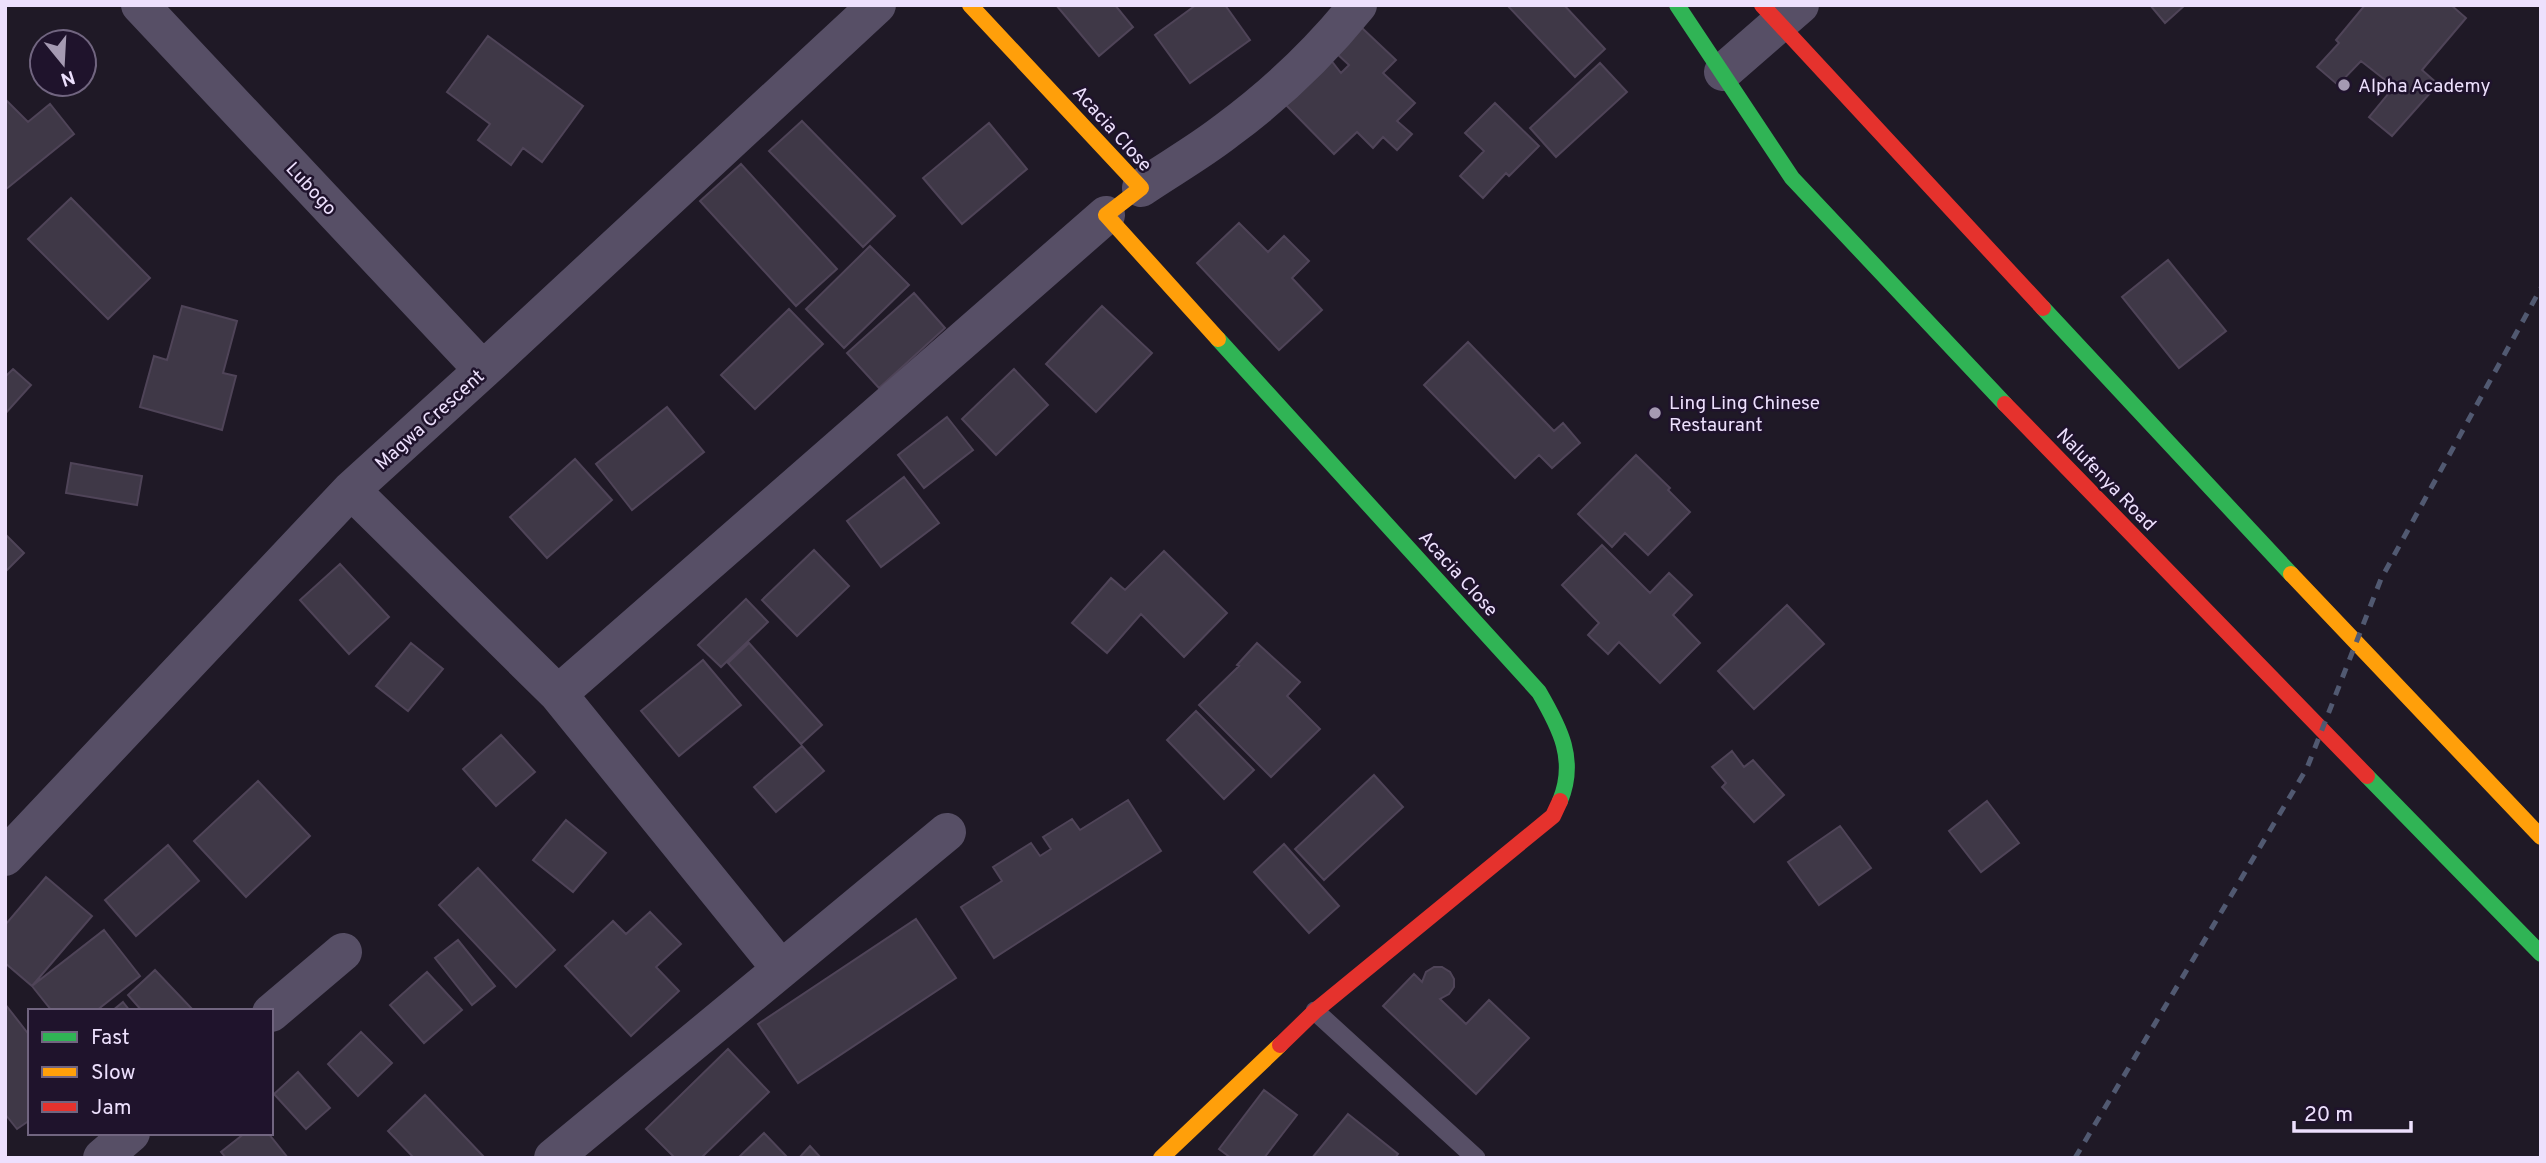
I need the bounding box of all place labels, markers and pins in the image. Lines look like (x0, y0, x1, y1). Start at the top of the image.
place label: Alpha Academy (2358, 75, 2491, 99)
marker: Alpha Academy (2336, 77, 2352, 93)
place label: Ling Ling Chinese Restaurant (1669, 392, 1820, 438)
marker: Ling Ling Chinese Restaurant (1647, 405, 1663, 421)

